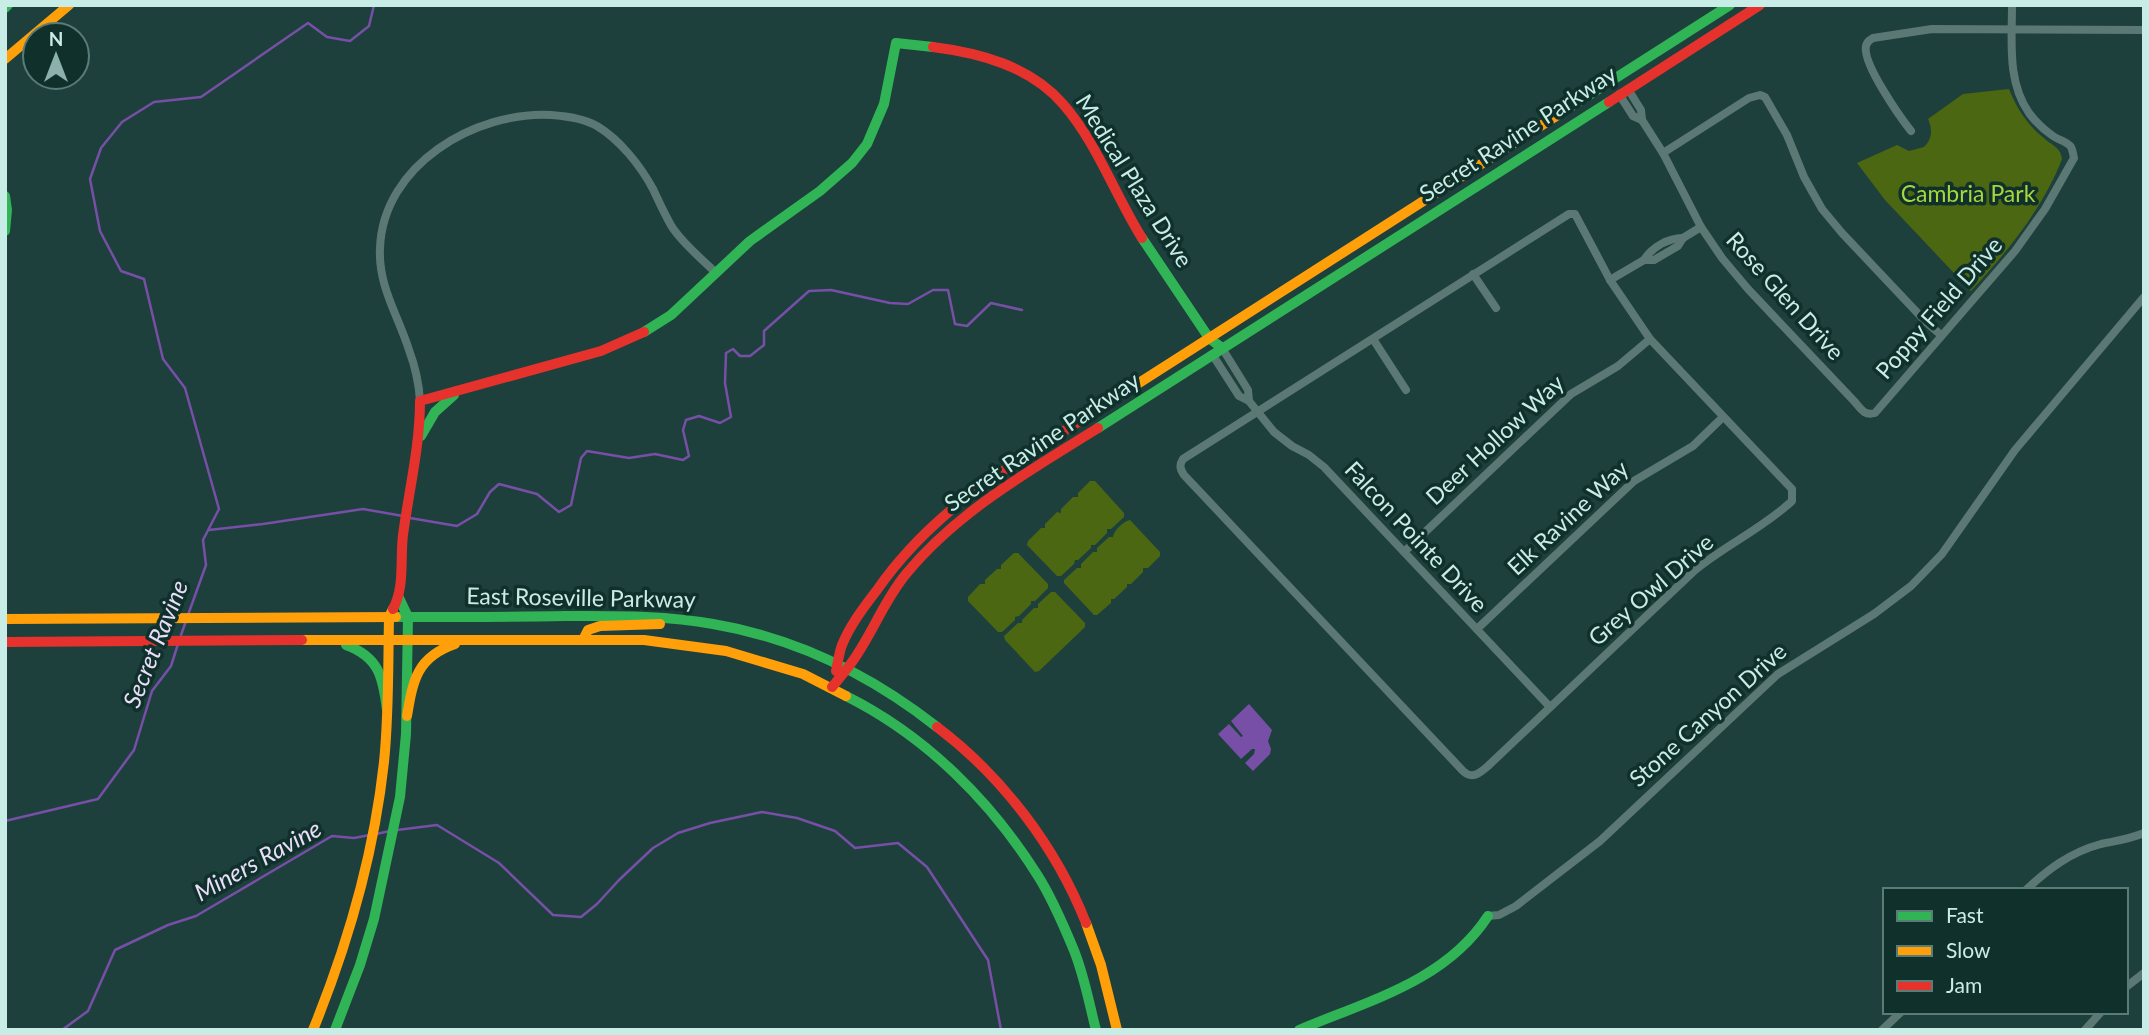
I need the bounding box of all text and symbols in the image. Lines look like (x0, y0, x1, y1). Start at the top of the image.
north arrow (21, 21, 91, 91)
text: N (49, 27, 63, 50)
street label: Secret Ravine Parkway (1414, 59, 1621, 207)
street label: Medical Plaza Drive (1070, 89, 1199, 272)
park label: Cambria Park (1901, 179, 2036, 207)
street label: Rose Glen Drive (1721, 226, 1851, 365)
street label: Poppy Field Drive (1869, 231, 2007, 384)
street label: Secret Ravine Parkway (939, 365, 1144, 517)
street label: Deer Hollow Way (1420, 368, 1569, 510)
street label: Elk Ravine Way (1501, 454, 1634, 580)
street label: Falcon Pointe Drive (1340, 455, 1494, 618)
street label: Grey Owl Drive (1582, 527, 1718, 651)
water label: Secret Ravine (116, 576, 193, 711)
street label: East Roseville Parkway (466, 581, 696, 613)
street label: Stone Canyon Drive (1623, 636, 1792, 792)
water label: Miners Ravine (189, 813, 326, 906)
legend (1883, 888, 2128, 1014)
text: Fast (1946, 902, 1984, 927)
text: Slow (1946, 937, 1991, 962)
text: Jam (1946, 972, 1982, 997)

